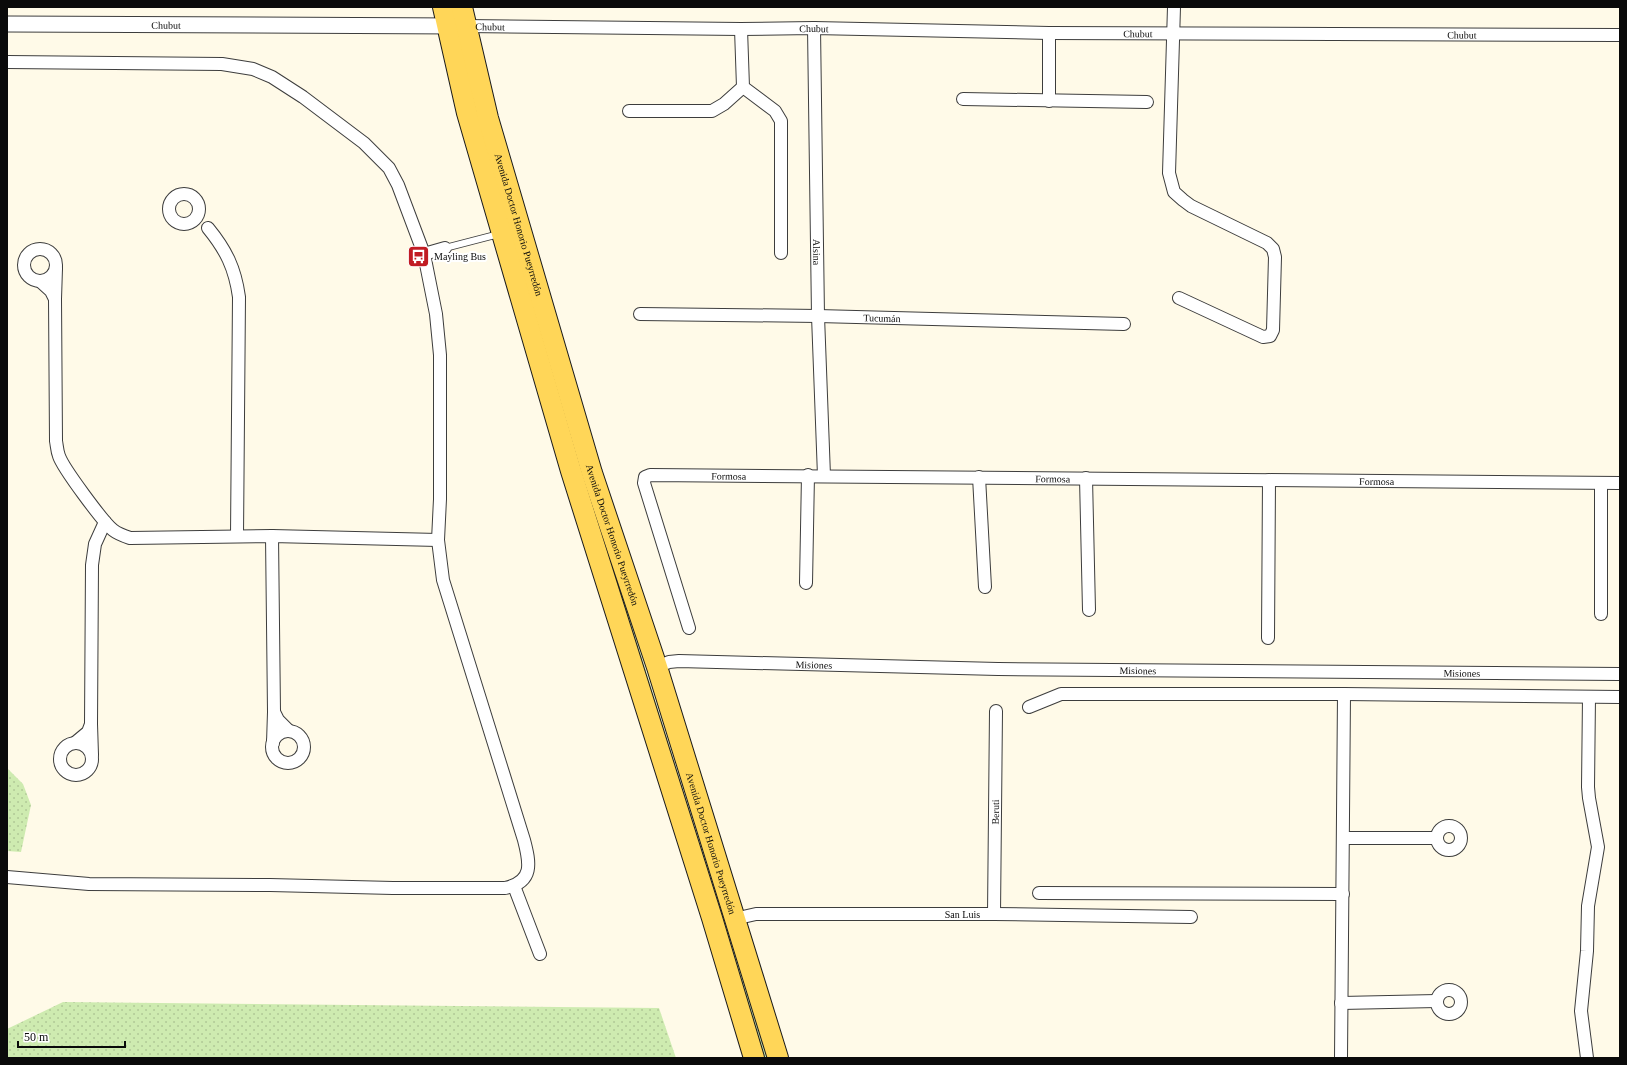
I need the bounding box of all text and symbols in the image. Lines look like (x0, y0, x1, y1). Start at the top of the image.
street label: Chubut (151, 19, 181, 30)
street label: Chubut (475, 21, 505, 32)
street label: Chubut (799, 22, 829, 34)
street label: Chubut (1123, 28, 1153, 39)
street label: Chubut (1447, 29, 1477, 40)
street label: Avenida Doctor Honorio Pueyrredón (493, 152, 545, 297)
street label: Alsina (811, 239, 823, 266)
bus stop icon: Mayling Bus (405, 243, 431, 269)
place label: Mayling Bus (434, 251, 486, 262)
street label: Tucumán (863, 312, 901, 324)
street label: Avenida Doctor Honorio Pueyrredón (584, 463, 641, 607)
street label: Formosa (711, 470, 747, 481)
street label: Formosa (1035, 473, 1071, 484)
street label: Formosa (1359, 475, 1395, 487)
street label: Misiones (795, 658, 833, 670)
street label: Misiones (1119, 664, 1156, 676)
street label: Misiones (1443, 667, 1480, 678)
street label: Avenida Doctor Honorio Pueyrredón (684, 771, 739, 916)
street label: Beruti (989, 799, 1001, 825)
street label: San Luis (945, 909, 980, 920)
scale bar (18, 1023, 125, 1049)
text: 50 m (24, 1030, 49, 1044)

